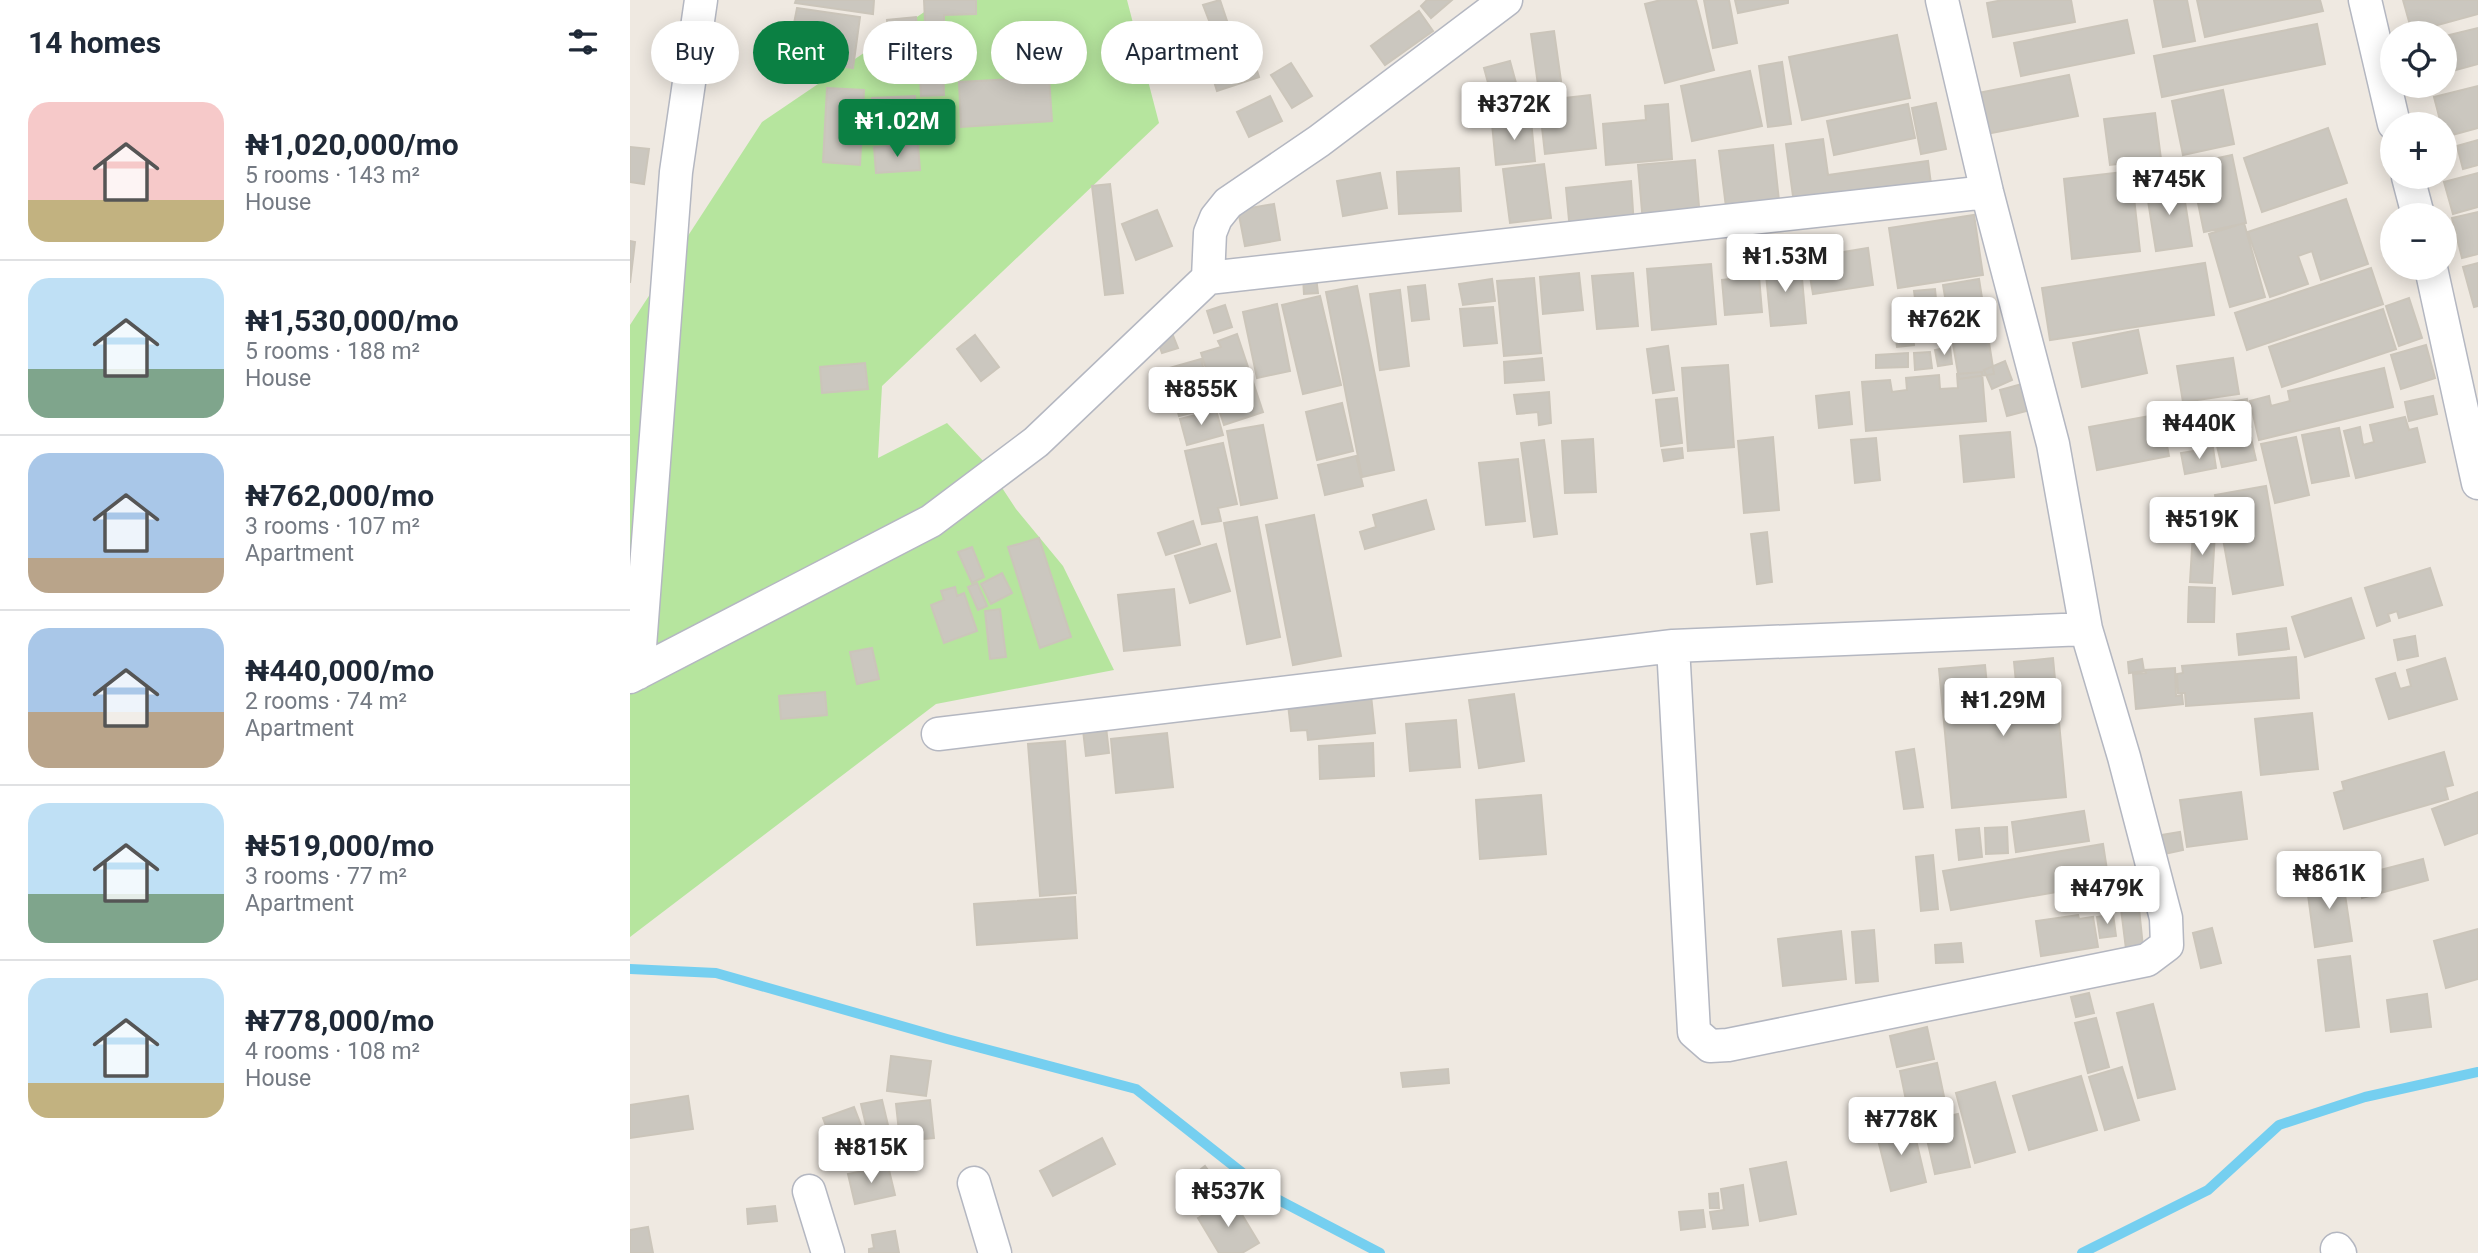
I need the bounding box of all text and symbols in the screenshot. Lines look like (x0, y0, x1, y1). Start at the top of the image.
chip: Buy (651, 21, 739, 84)
chip: Rent (753, 21, 849, 84)
chip: Filters (863, 21, 977, 84)
chip: New (991, 21, 1087, 84)
chip: Apartment (1101, 21, 1263, 84)
map controls (2380, 21, 2457, 280)
button: locate (2380, 21, 2457, 98)
icon: filters (564, 23, 602, 61)
text: 14 homes (28, 25, 161, 60)
pin: ₦372K (1465, 82, 1563, 142)
text: ₦372K (1478, 91, 1550, 118)
pin: ₦1.02M (840, 100, 954, 159)
text: ₦1.02M (854, 108, 940, 135)
button: + (2380, 112, 2457, 189)
text: ₦1,020,000/mo (245, 127, 459, 162)
icon: home (84, 130, 168, 214)
pin: ₦745K (2120, 158, 2218, 217)
text: 5 rooms · 143 m² (245, 162, 420, 189)
text: ₦745K (2133, 166, 2205, 193)
text: House (245, 189, 311, 216)
button: − (2380, 203, 2457, 280)
pin: ₦1.53M (1728, 234, 1842, 294)
text: ₦1.53M (1742, 243, 1828, 270)
pin: ₦762K (1895, 298, 1993, 357)
text: ₦1,530,000/mo (245, 303, 459, 338)
icon: home (84, 306, 168, 390)
text: ₦762K (1908, 306, 1980, 333)
text: 5 rooms · 188 m² (245, 338, 420, 365)
text: House (245, 365, 311, 392)
pin: ₦855K (1152, 368, 1250, 427)
text: ₦855K (1165, 376, 1237, 403)
pin: ₦440K (2150, 402, 2248, 461)
text: ₦440K (2163, 410, 2235, 437)
text: ₦762,000/mo (245, 478, 434, 513)
icon: home (84, 481, 168, 565)
pin: ₦519K (2153, 498, 2251, 557)
text: ₦519K (2166, 506, 2238, 533)
text: 3 rooms · 107 m² (245, 513, 420, 540)
text: Apartment (245, 540, 354, 567)
text: ₦440,000/mo (245, 653, 434, 688)
icon: home (84, 656, 168, 740)
pin: ₦1.29M (1946, 678, 2060, 738)
text: ₦1.29M (1960, 687, 2046, 714)
text: 2 rooms · 74 m² (245, 688, 407, 715)
text: Apartment (245, 715, 354, 742)
text: ₦519,000/mo (245, 828, 434, 863)
icon: home (84, 831, 168, 915)
pin: ₦861K (2280, 852, 2378, 911)
text: ₦861K (2293, 860, 2365, 887)
text: 3 rooms · 77 m² (245, 863, 407, 890)
pin: ₦479K (2058, 866, 2156, 926)
text: ₦479K (2071, 875, 2143, 902)
text: Apartment (245, 890, 354, 917)
text: ₦778,000/mo (245, 1003, 434, 1038)
icon: home (84, 1006, 168, 1090)
text: 4 rooms · 108 m² (245, 1038, 420, 1065)
text: House (245, 1065, 311, 1092)
pin: ₦778K (1852, 1098, 1950, 1157)
text: ₦778K (1865, 1106, 1937, 1133)
pin: ₦815K (822, 1126, 920, 1185)
text: ₦815K (835, 1134, 907, 1161)
pin: ₦537K (1179, 1170, 1277, 1229)
text: ₦537K (1192, 1178, 1264, 1205)

